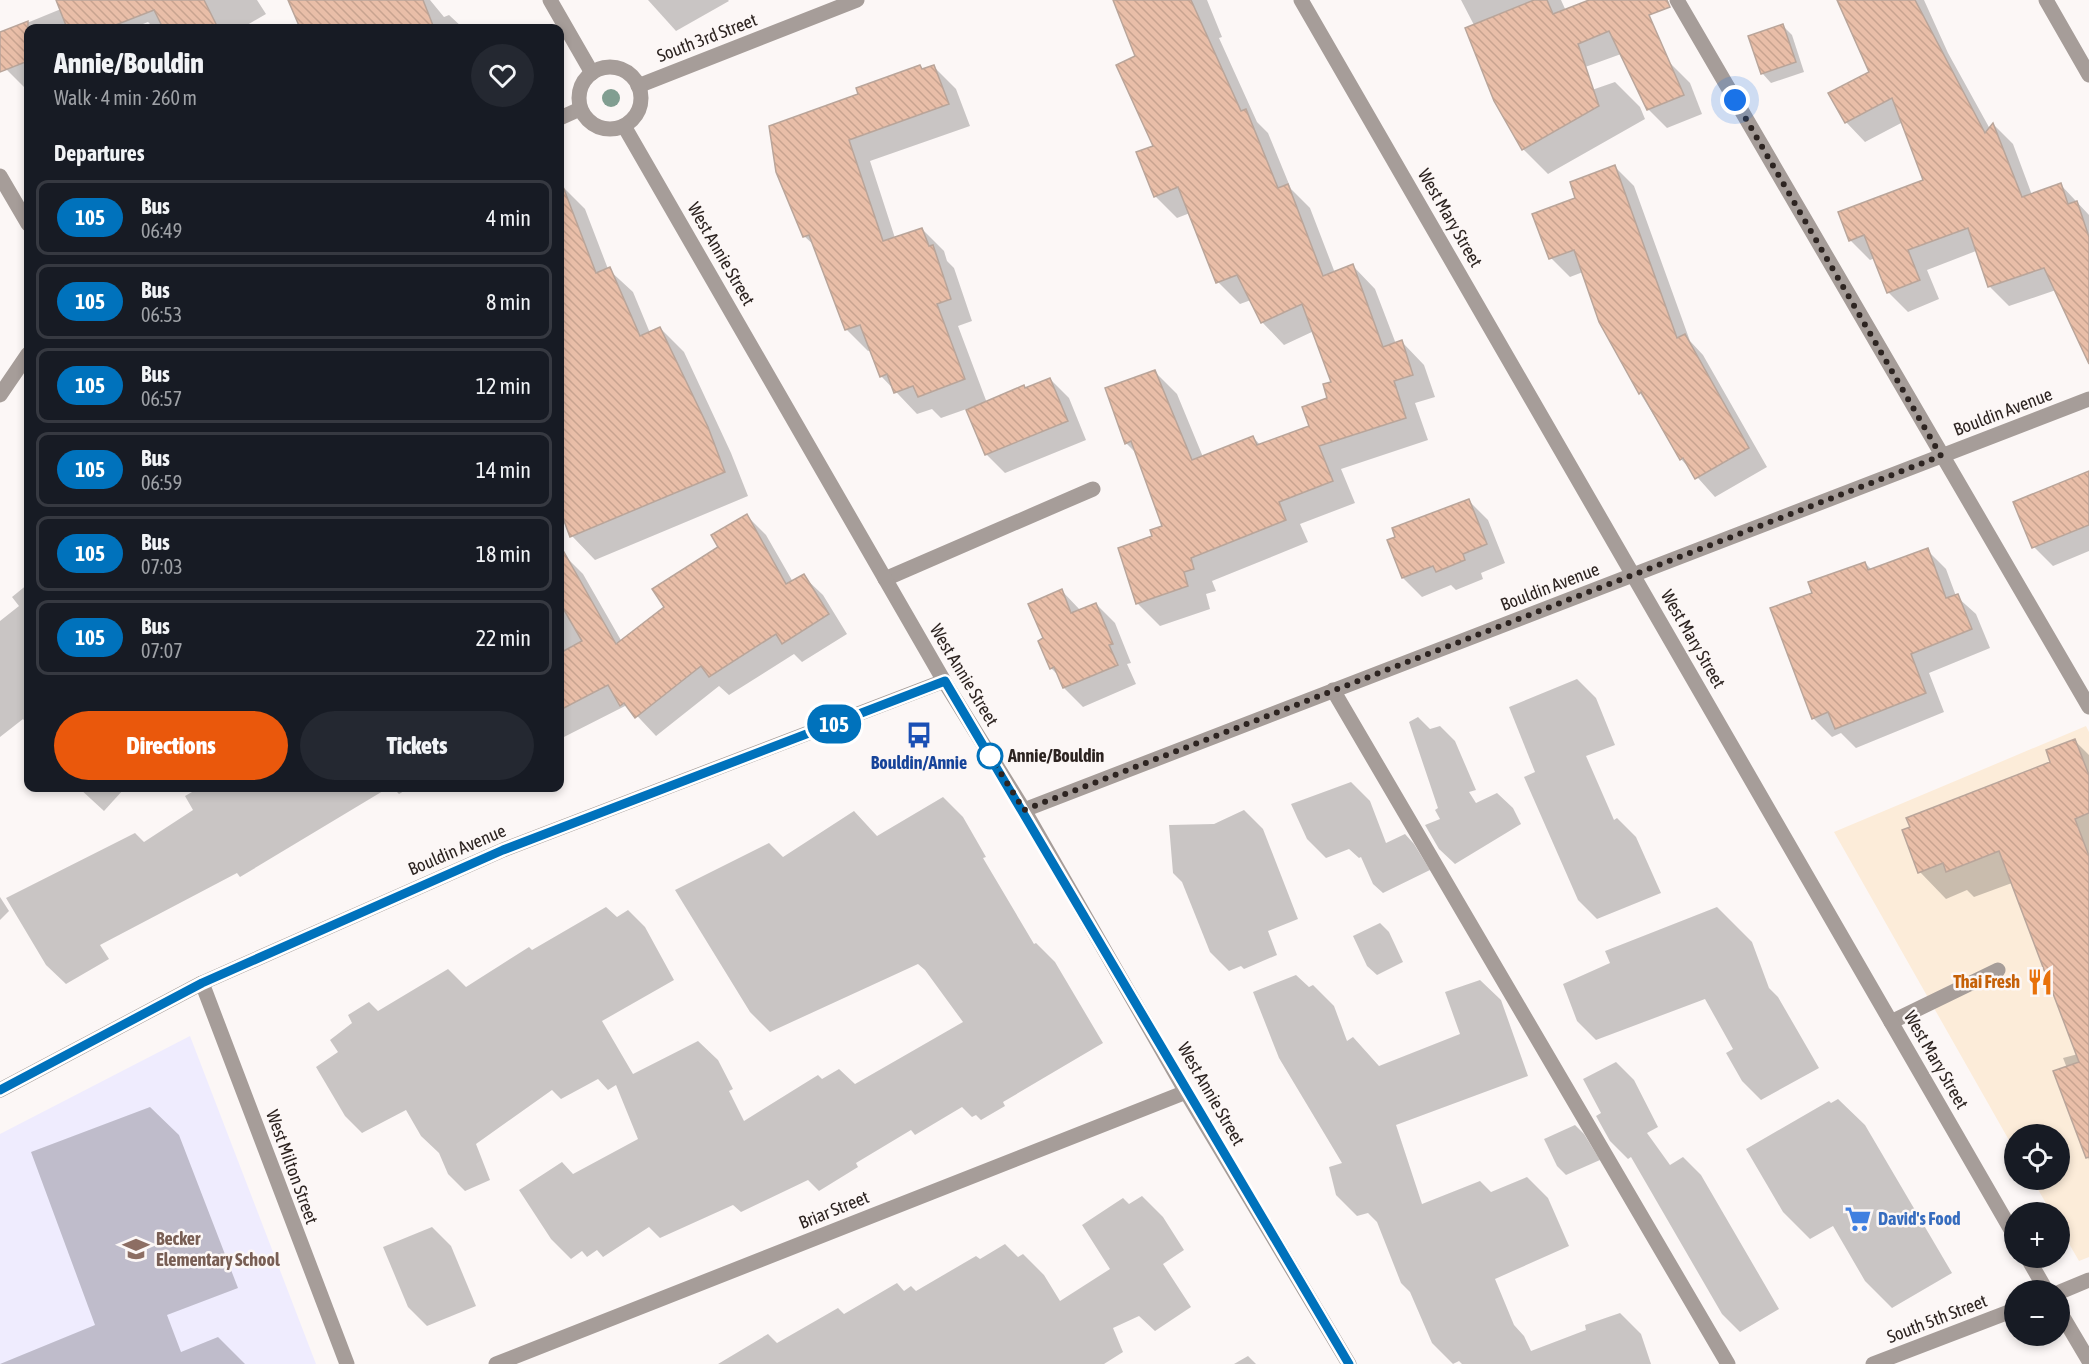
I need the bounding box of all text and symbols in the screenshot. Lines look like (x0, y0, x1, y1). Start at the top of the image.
street label: South 3rd Street (654, 9, 760, 66)
button: heart (471, 44, 534, 107)
text: Annie/Bouldin (54, 47, 204, 79)
your location (1720, 85, 1750, 115)
text: Walk · 4 min · 260 m (54, 86, 197, 109)
text: Departures (54, 140, 144, 166)
street label: West Mary Street (1414, 165, 1487, 271)
text: Bus (141, 193, 170, 219)
street label: West Annie Street (684, 199, 759, 309)
text: 105 (75, 205, 105, 229)
text: 4 min (486, 205, 531, 231)
text: 06:49 (141, 219, 182, 242)
text: Bus (141, 277, 170, 303)
text: 105 (75, 289, 105, 313)
text: 8 min (486, 289, 531, 315)
text: 06:53 (141, 303, 182, 326)
text: Bus (141, 361, 170, 387)
text: 105 (75, 373, 105, 397)
text: 12 min (476, 373, 531, 399)
street label: Bouldin Avenue (1951, 383, 2055, 440)
text: 06:57 (141, 387, 182, 410)
text: Bus (141, 445, 170, 471)
text: 105 (75, 457, 105, 481)
text: 14 min (476, 457, 531, 483)
text: 06:59 (141, 471, 182, 494)
text: Bus (141, 529, 170, 555)
text: 105 (75, 541, 105, 565)
text: 18 min (476, 541, 531, 567)
text: 07:03 (141, 555, 183, 578)
street label: Bouldin Avenue (1498, 558, 1602, 615)
street label: West Mary Street (1657, 586, 1730, 692)
text: Bus (141, 613, 170, 639)
street label: West Annie Street (926, 620, 1003, 730)
text: 105 (75, 625, 105, 649)
text: 22 min (476, 625, 531, 651)
text: 07:07 (141, 639, 183, 662)
line badge: 105 (800, 704, 868, 744)
button: Directions (54, 711, 288, 780)
button: Tickets (300, 711, 534, 780)
text: 105 (819, 712, 849, 736)
bus stop icon: Bouldin/Annie (904, 720, 934, 750)
marker: Annie/Bouldin (977, 743, 1003, 769)
place label: Annie/Bouldin (1007, 745, 1105, 766)
place label: Bouldin/Annie (871, 752, 967, 773)
street label: Bouldin Avenue (405, 820, 509, 880)
restaurant icon: Thai Fresh (2025, 967, 2055, 997)
place label: Thai Fresh (1953, 971, 2020, 992)
street label: West Mary Street (1900, 1007, 1973, 1113)
street label: West Annie Street (1174, 1039, 1249, 1149)
street label: West Milton Street (262, 1107, 323, 1227)
map controls (2004, 1124, 2070, 1346)
button: locate (2004, 1124, 2070, 1190)
street label: Briar Street (796, 1186, 872, 1233)
button: + (2004, 1202, 2070, 1268)
supermarket icon: David's Food (1843, 1204, 1873, 1234)
place label: David's Food (1878, 1208, 1961, 1229)
place label: Becker Elementary School (156, 1228, 280, 1270)
school or university icon: Becker Elementary School (121, 1234, 151, 1264)
button: − (2004, 1280, 2070, 1346)
street label: South 5th Street (1884, 1290, 1990, 1347)

